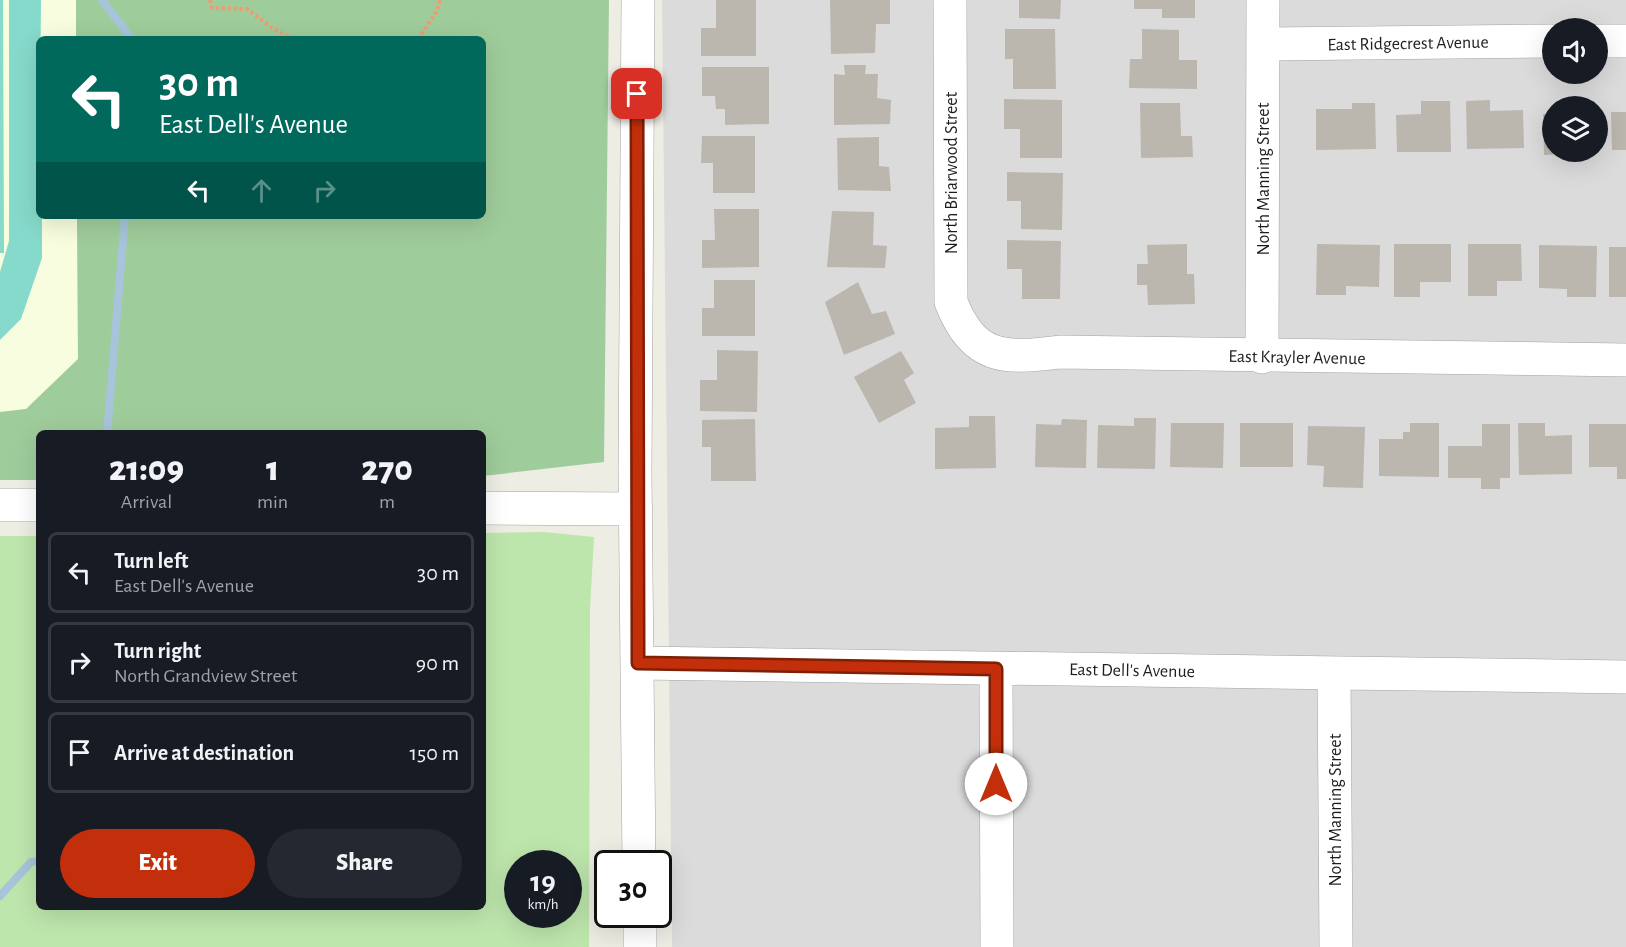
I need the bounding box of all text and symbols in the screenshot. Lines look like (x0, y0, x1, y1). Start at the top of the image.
map controls (1542, 18, 1608, 162)
button: sound (1542, 18, 1608, 84)
street label: East Ridgecrest Avenue (1327, 34, 1489, 54)
icon: left (60, 60, 138, 138)
text: 30 m (159, 62, 239, 104)
pin (611, 68, 662, 119)
icon: arrive (620, 77, 653, 110)
street label: North Briarwood Street (943, 91, 961, 254)
button: layers (1542, 96, 1608, 162)
street label: North Manning Street (1255, 102, 1273, 255)
text: East Dell's Avenue (159, 111, 348, 138)
icon: left (182, 174, 215, 207)
icon: ahead (245, 174, 278, 207)
icon: right (308, 174, 341, 207)
street label: East Krayler Avenue (1228, 348, 1366, 368)
text: 21:09 (109, 451, 184, 487)
text: 1 (266, 451, 279, 487)
text: 270 (361, 451, 413, 487)
text: Arrival (121, 492, 172, 512)
text: min (257, 492, 288, 512)
text: m (379, 492, 395, 512)
text: Turn left (114, 550, 188, 572)
icon: left (63, 556, 96, 589)
text: 30 m (417, 562, 459, 584)
text: East Dell's Avenue (114, 576, 254, 596)
text: Turn right (114, 640, 201, 662)
icon: right (63, 646, 96, 679)
text: 90 m (416, 652, 459, 674)
street label: East Dell's Avenue (1069, 661, 1195, 681)
text: North Grandview Street (114, 666, 297, 686)
street label: North Manning Street (1327, 733, 1345, 886)
icon: arrive (63, 736, 96, 769)
text: Arrive at destination (114, 742, 294, 764)
text: 150 m (409, 742, 459, 764)
position arrow (964, 752, 1028, 816)
button: Exit (60, 829, 255, 898)
button: Share (267, 829, 462, 898)
speed limit sign: 30 (594, 850, 672, 928)
text: 19 (530, 867, 556, 897)
text: km/h (528, 897, 558, 912)

